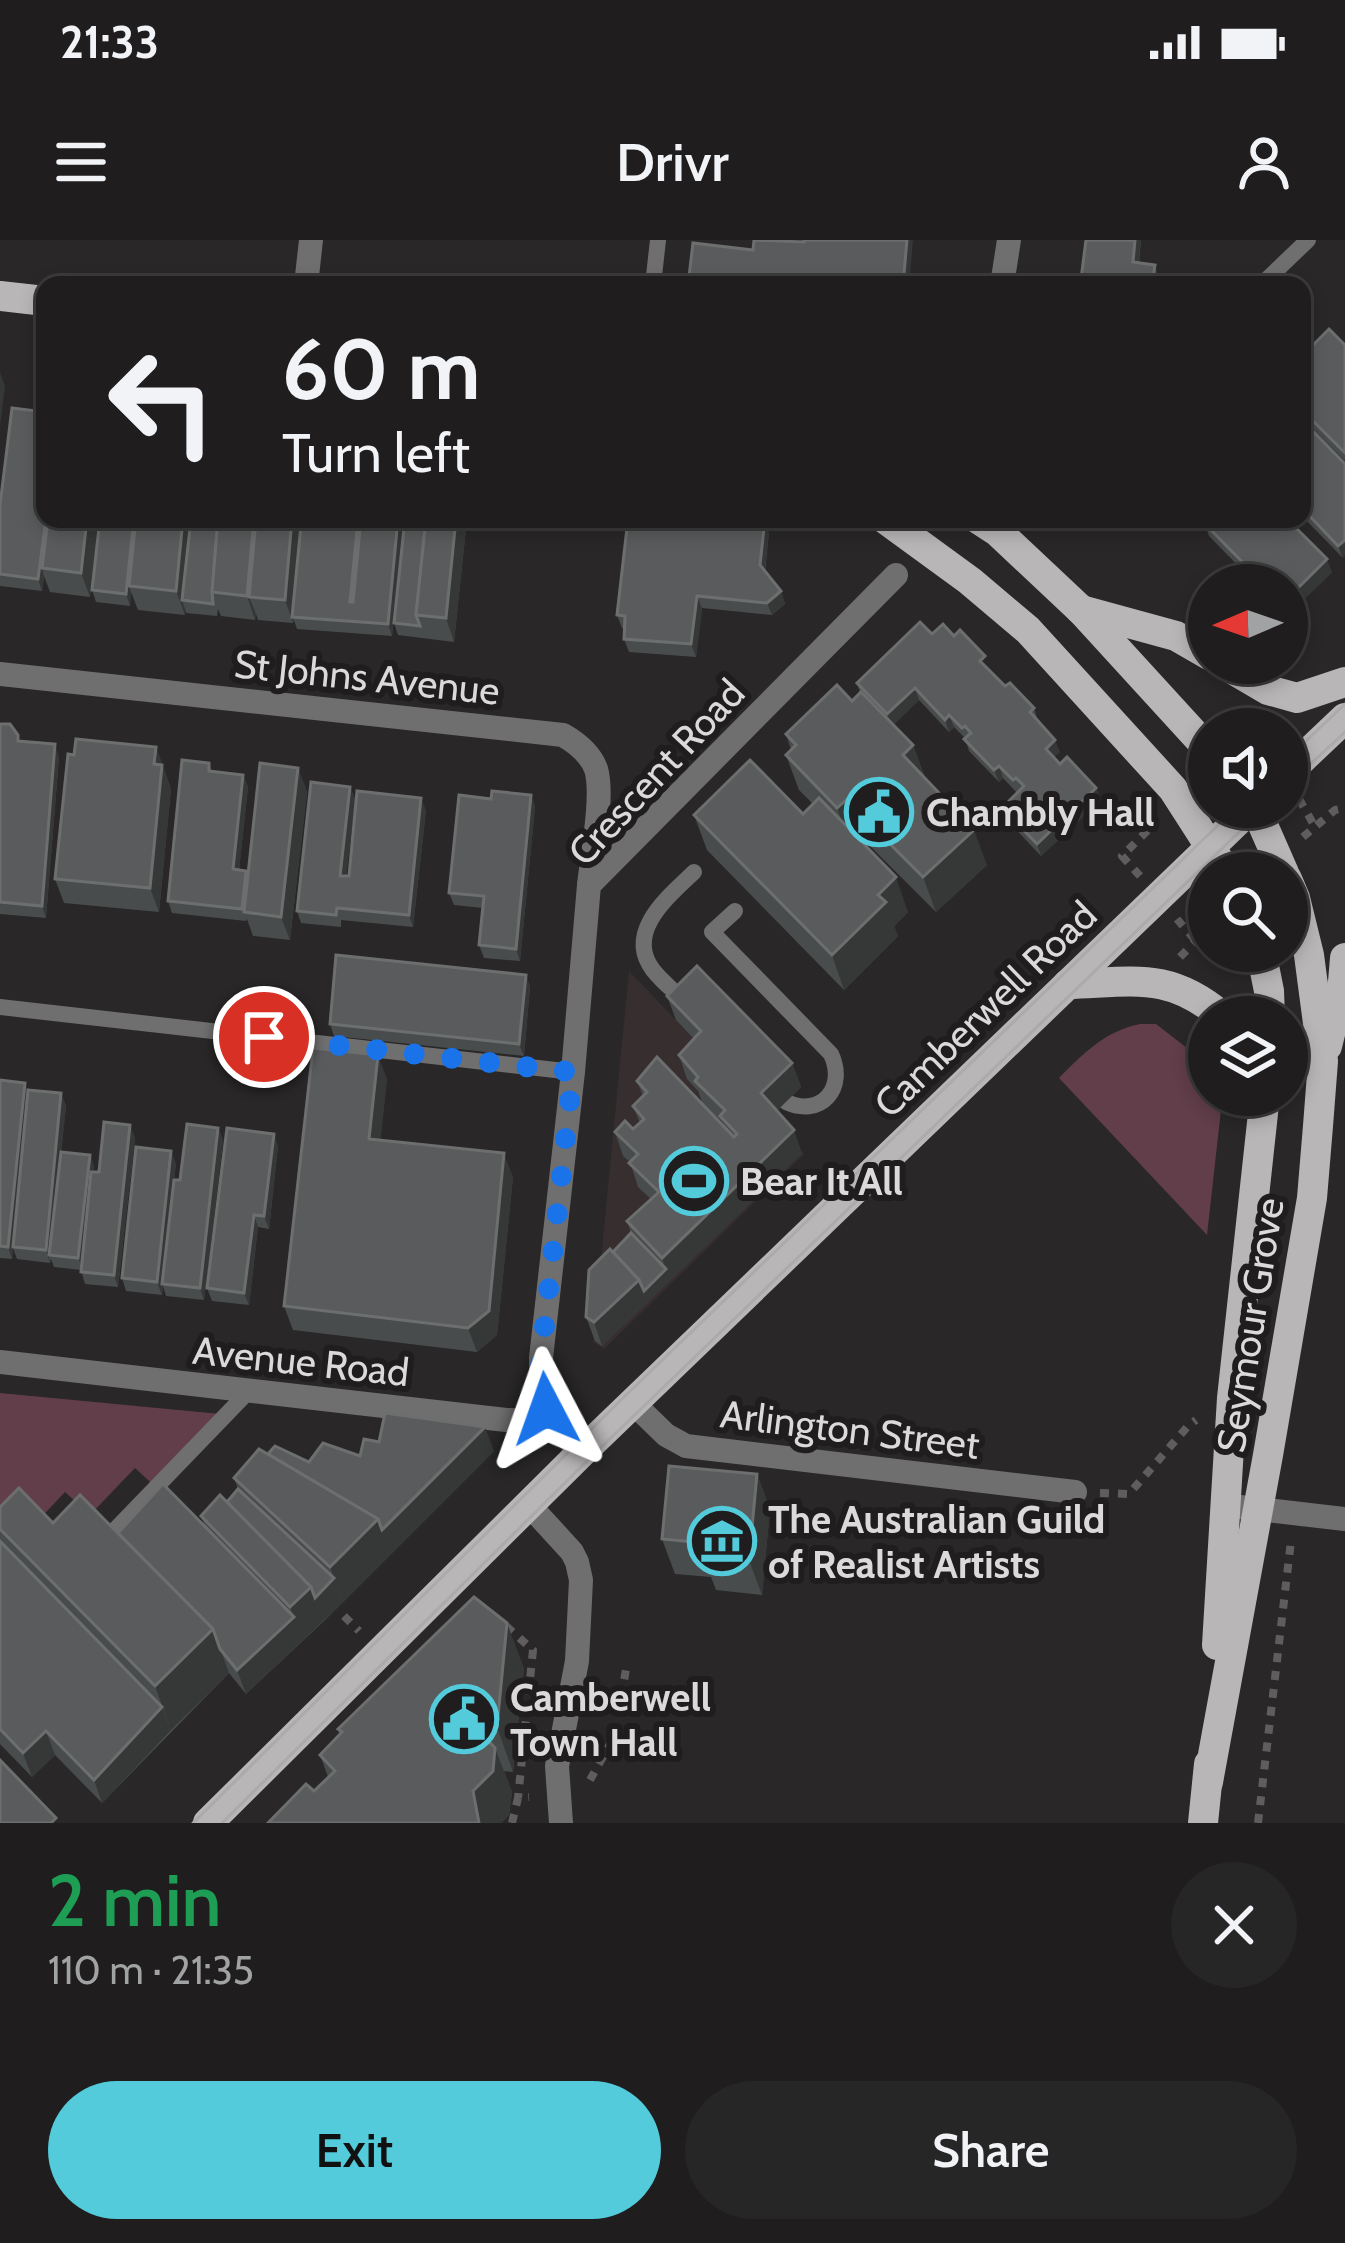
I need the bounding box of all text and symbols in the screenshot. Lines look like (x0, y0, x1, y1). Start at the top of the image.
text: 21:33 (60, 15, 159, 69)
icon: menu (48, 129, 114, 195)
text: Drivr (616, 129, 729, 195)
icon: person (1231, 129, 1297, 195)
text: 60 m (282, 318, 480, 420)
icon: left (84, 324, 240, 480)
text: Turn left (282, 420, 470, 486)
north arrow (1188, 564, 1308, 684)
map controls (1188, 564, 1308, 1116)
street label: St Johns Avenue (232, 639, 502, 715)
street label: Crescent Road (558, 669, 754, 875)
button: sound (1188, 708, 1308, 828)
public building icon: Chambly Hall (844, 777, 914, 847)
place label: Chambly Hall (926, 788, 1155, 836)
button: search (1188, 852, 1308, 972)
street label: Camberwell Road (864, 891, 1106, 1127)
pin (213, 986, 315, 1088)
button: layers (1188, 996, 1308, 1116)
icon: arrive (231, 1004, 297, 1070)
sports icon: Bear It All (659, 1146, 729, 1216)
place label: Bear It All (740, 1157, 903, 1205)
street label: Seymour Grove (1206, 1194, 1294, 1456)
street label: Avenue Road (191, 1326, 411, 1396)
position arrow (483, 1346, 609, 1472)
street label: Arlington Street (718, 1389, 982, 1469)
place label: The Australian Guild of Realist Artists (768, 1495, 1105, 1588)
museum icon: The Australian Guild of Realist Artists (687, 1506, 757, 1576)
place label: Camberwell Town Hall (510, 1673, 711, 1766)
public building icon: Camberwell Town Hall (429, 1684, 499, 1754)
text: 2 min (48, 1857, 221, 1944)
button: close (1171, 1862, 1297, 1988)
text: 110 m · 21:35 (48, 1946, 254, 1994)
button: Exit (48, 2081, 661, 2219)
button: Share (685, 2081, 1297, 2219)

